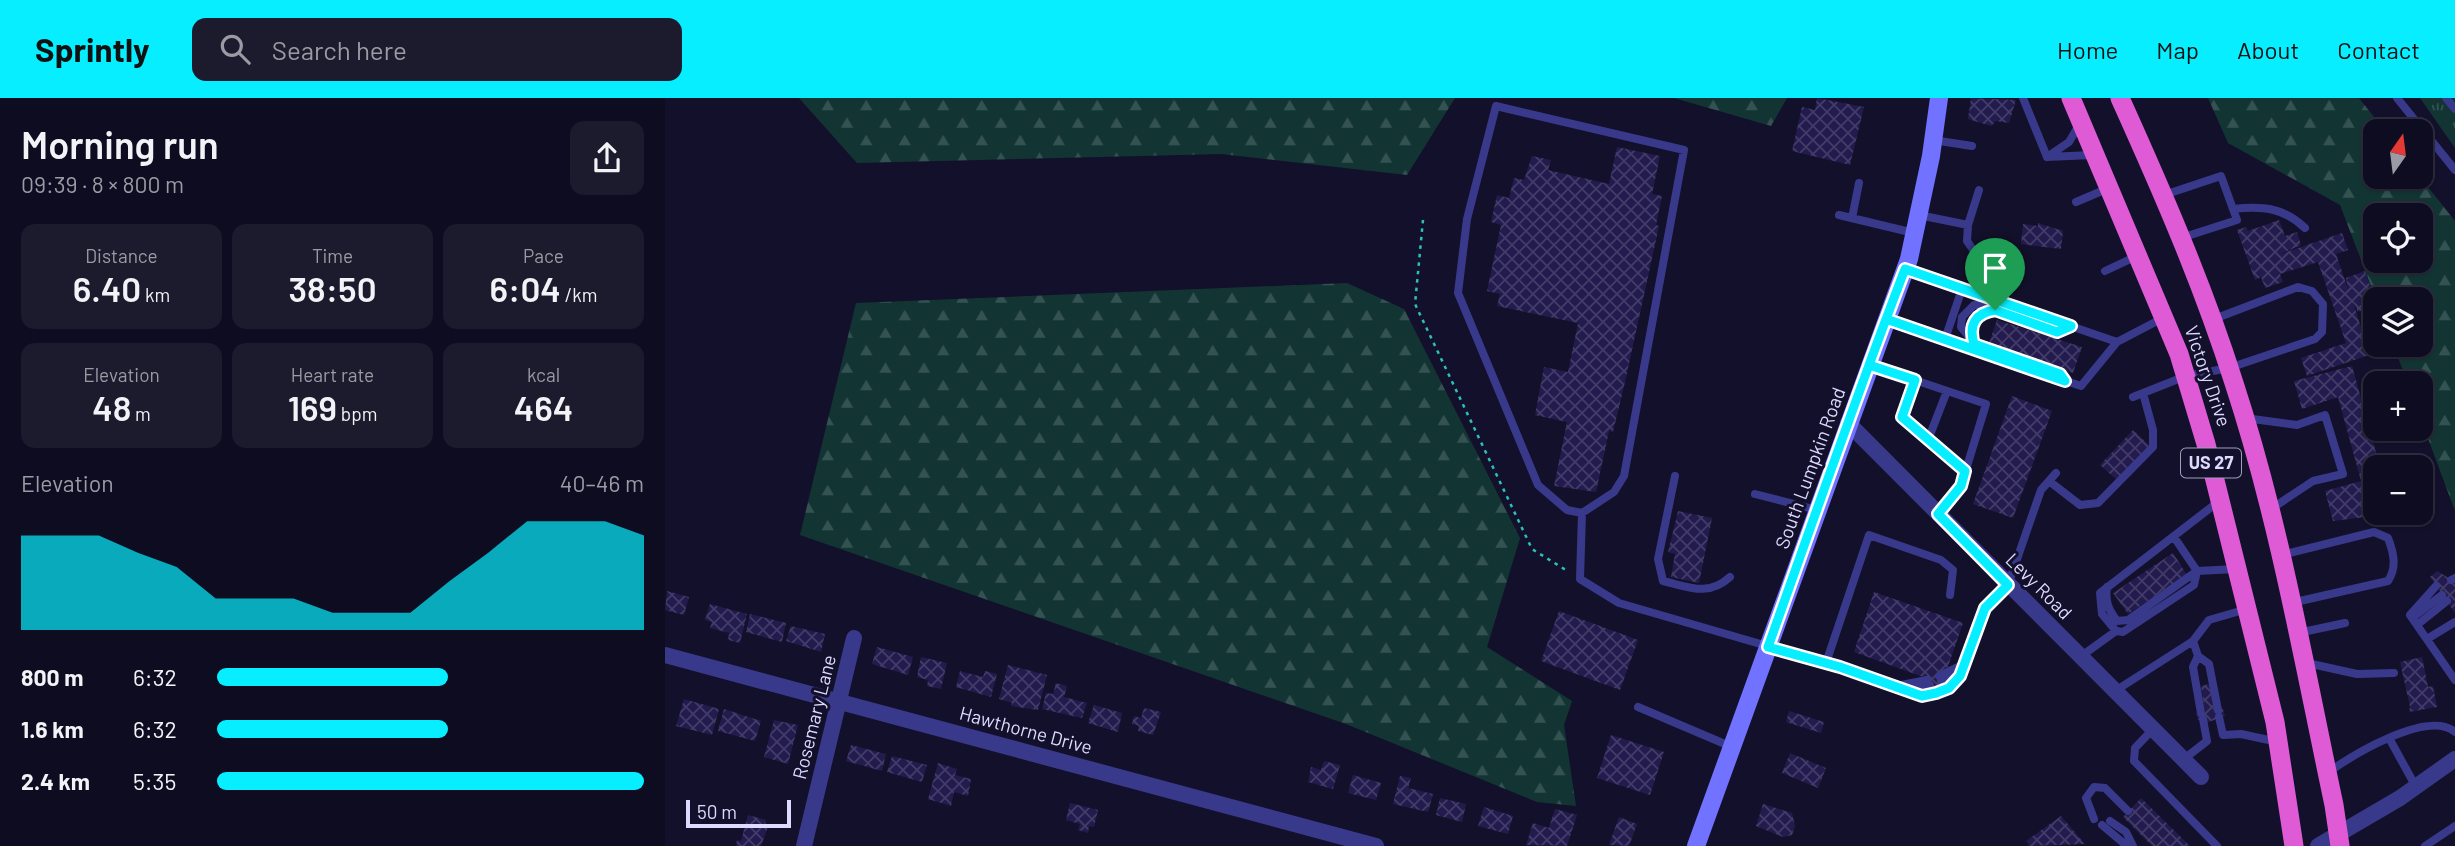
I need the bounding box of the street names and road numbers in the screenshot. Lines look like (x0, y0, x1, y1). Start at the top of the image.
street label: Victory Drive (2180, 322, 2236, 429)
street label: South Lumpkin Road (1770, 384, 1849, 552)
road number: US 27 (2181, 449, 2241, 478)
street label: Levy Road (2001, 548, 2077, 624)
street label: Rosemary Lane (787, 652, 840, 781)
street label: Hawthorne Drive (957, 701, 1095, 758)

